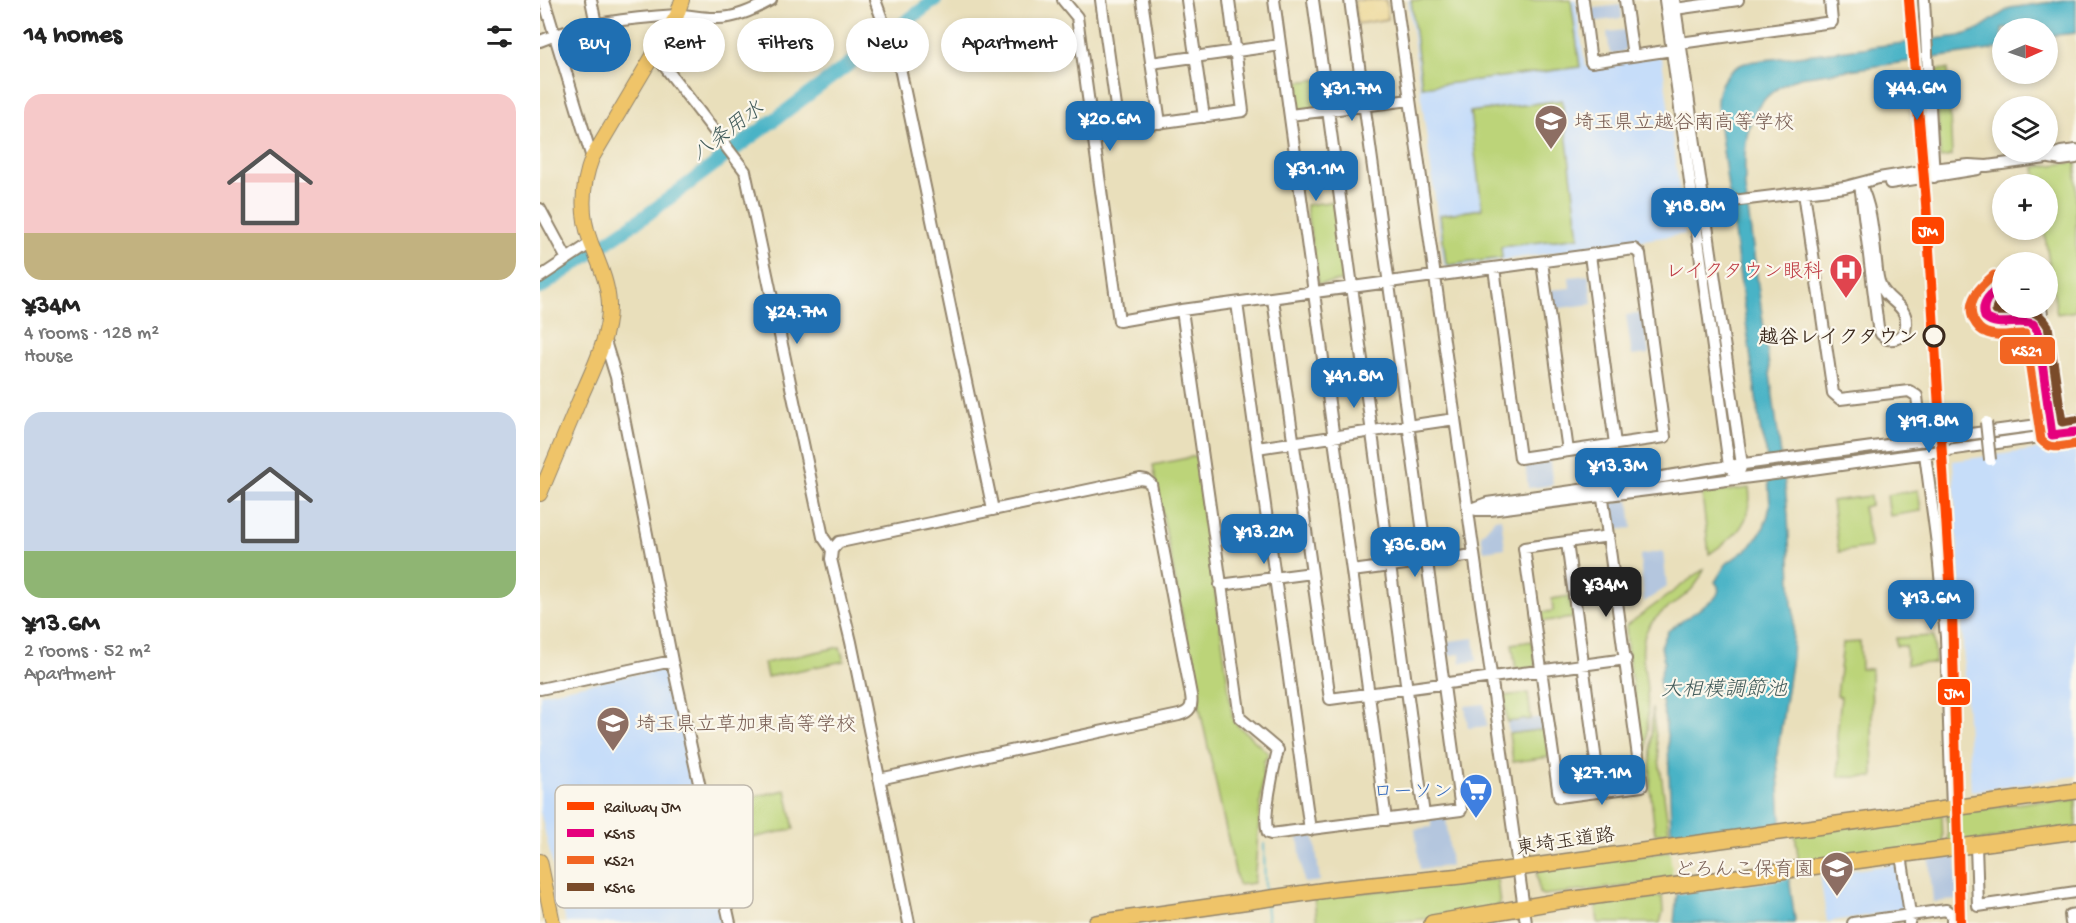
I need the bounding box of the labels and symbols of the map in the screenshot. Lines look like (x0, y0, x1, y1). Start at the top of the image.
north arrow (1992, 18, 2058, 84)
pin: ¥44.6M (1868, 70, 1966, 121)
pin: ¥31.7M (1303, 71, 1401, 122)
water label: 八条用水 (687, 97, 770, 168)
pin: ¥20.6M (1061, 101, 1159, 152)
school or university icon: 埼玉県立越谷南高等学校 (1533, 103, 1569, 150)
place label: 埼玉県立越谷南高等学校 (1574, 111, 1794, 136)
pin: ¥31.1M (1267, 151, 1365, 202)
pin: ¥18.8M (1646, 188, 1744, 239)
line badge: JM (1911, 216, 1945, 245)
text: JM (1917, 224, 1939, 243)
hospital icon: レイクタウン眼科 (1828, 252, 1864, 299)
place label: レイクタウン眼科 (1665, 261, 1823, 285)
pin: ¥24.7M (748, 294, 846, 345)
marker: 越谷レイクタウン (1923, 325, 1945, 347)
place label: 越谷レイクタウン (1759, 327, 1918, 351)
line badge: KS21 (1999, 336, 2056, 365)
text: KS21 (2011, 344, 2042, 363)
pin: ¥41.8M (1305, 358, 1403, 409)
pin: ¥19.8M (1880, 403, 1978, 454)
pin: ¥13.3M (1569, 448, 1667, 499)
pin: ¥13.2M (1215, 514, 1313, 565)
pin: ¥36.8M (1366, 527, 1464, 578)
pin: ¥34M (1570, 567, 1642, 618)
pin: ¥13.6M (1882, 580, 1980, 631)
water label: 大相模調節池 (1661, 677, 1788, 704)
line badge: JM (1937, 678, 1971, 706)
text: JM (1943, 686, 1965, 705)
school or university icon: 埼玉県立草加東高等学校 (595, 705, 631, 752)
place label: 埼玉県立草加東高等学校 (636, 713, 856, 738)
pin: ¥27.1M (1553, 755, 1651, 806)
supermarket icon: ローソン (1458, 772, 1494, 819)
place label: ローソン (1373, 782, 1453, 805)
legend (555, 785, 753, 908)
text: Railway JM (604, 800, 682, 819)
street label: 東埼玉道路 (1514, 823, 1617, 862)
text: KS15 (604, 827, 635, 846)
school or university icon: どろんこ保育園 (1819, 850, 1855, 897)
text: KS21 (604, 854, 635, 873)
place label: どろんこ保育園 (1674, 858, 1814, 883)
text: KS16 (604, 881, 636, 900)

